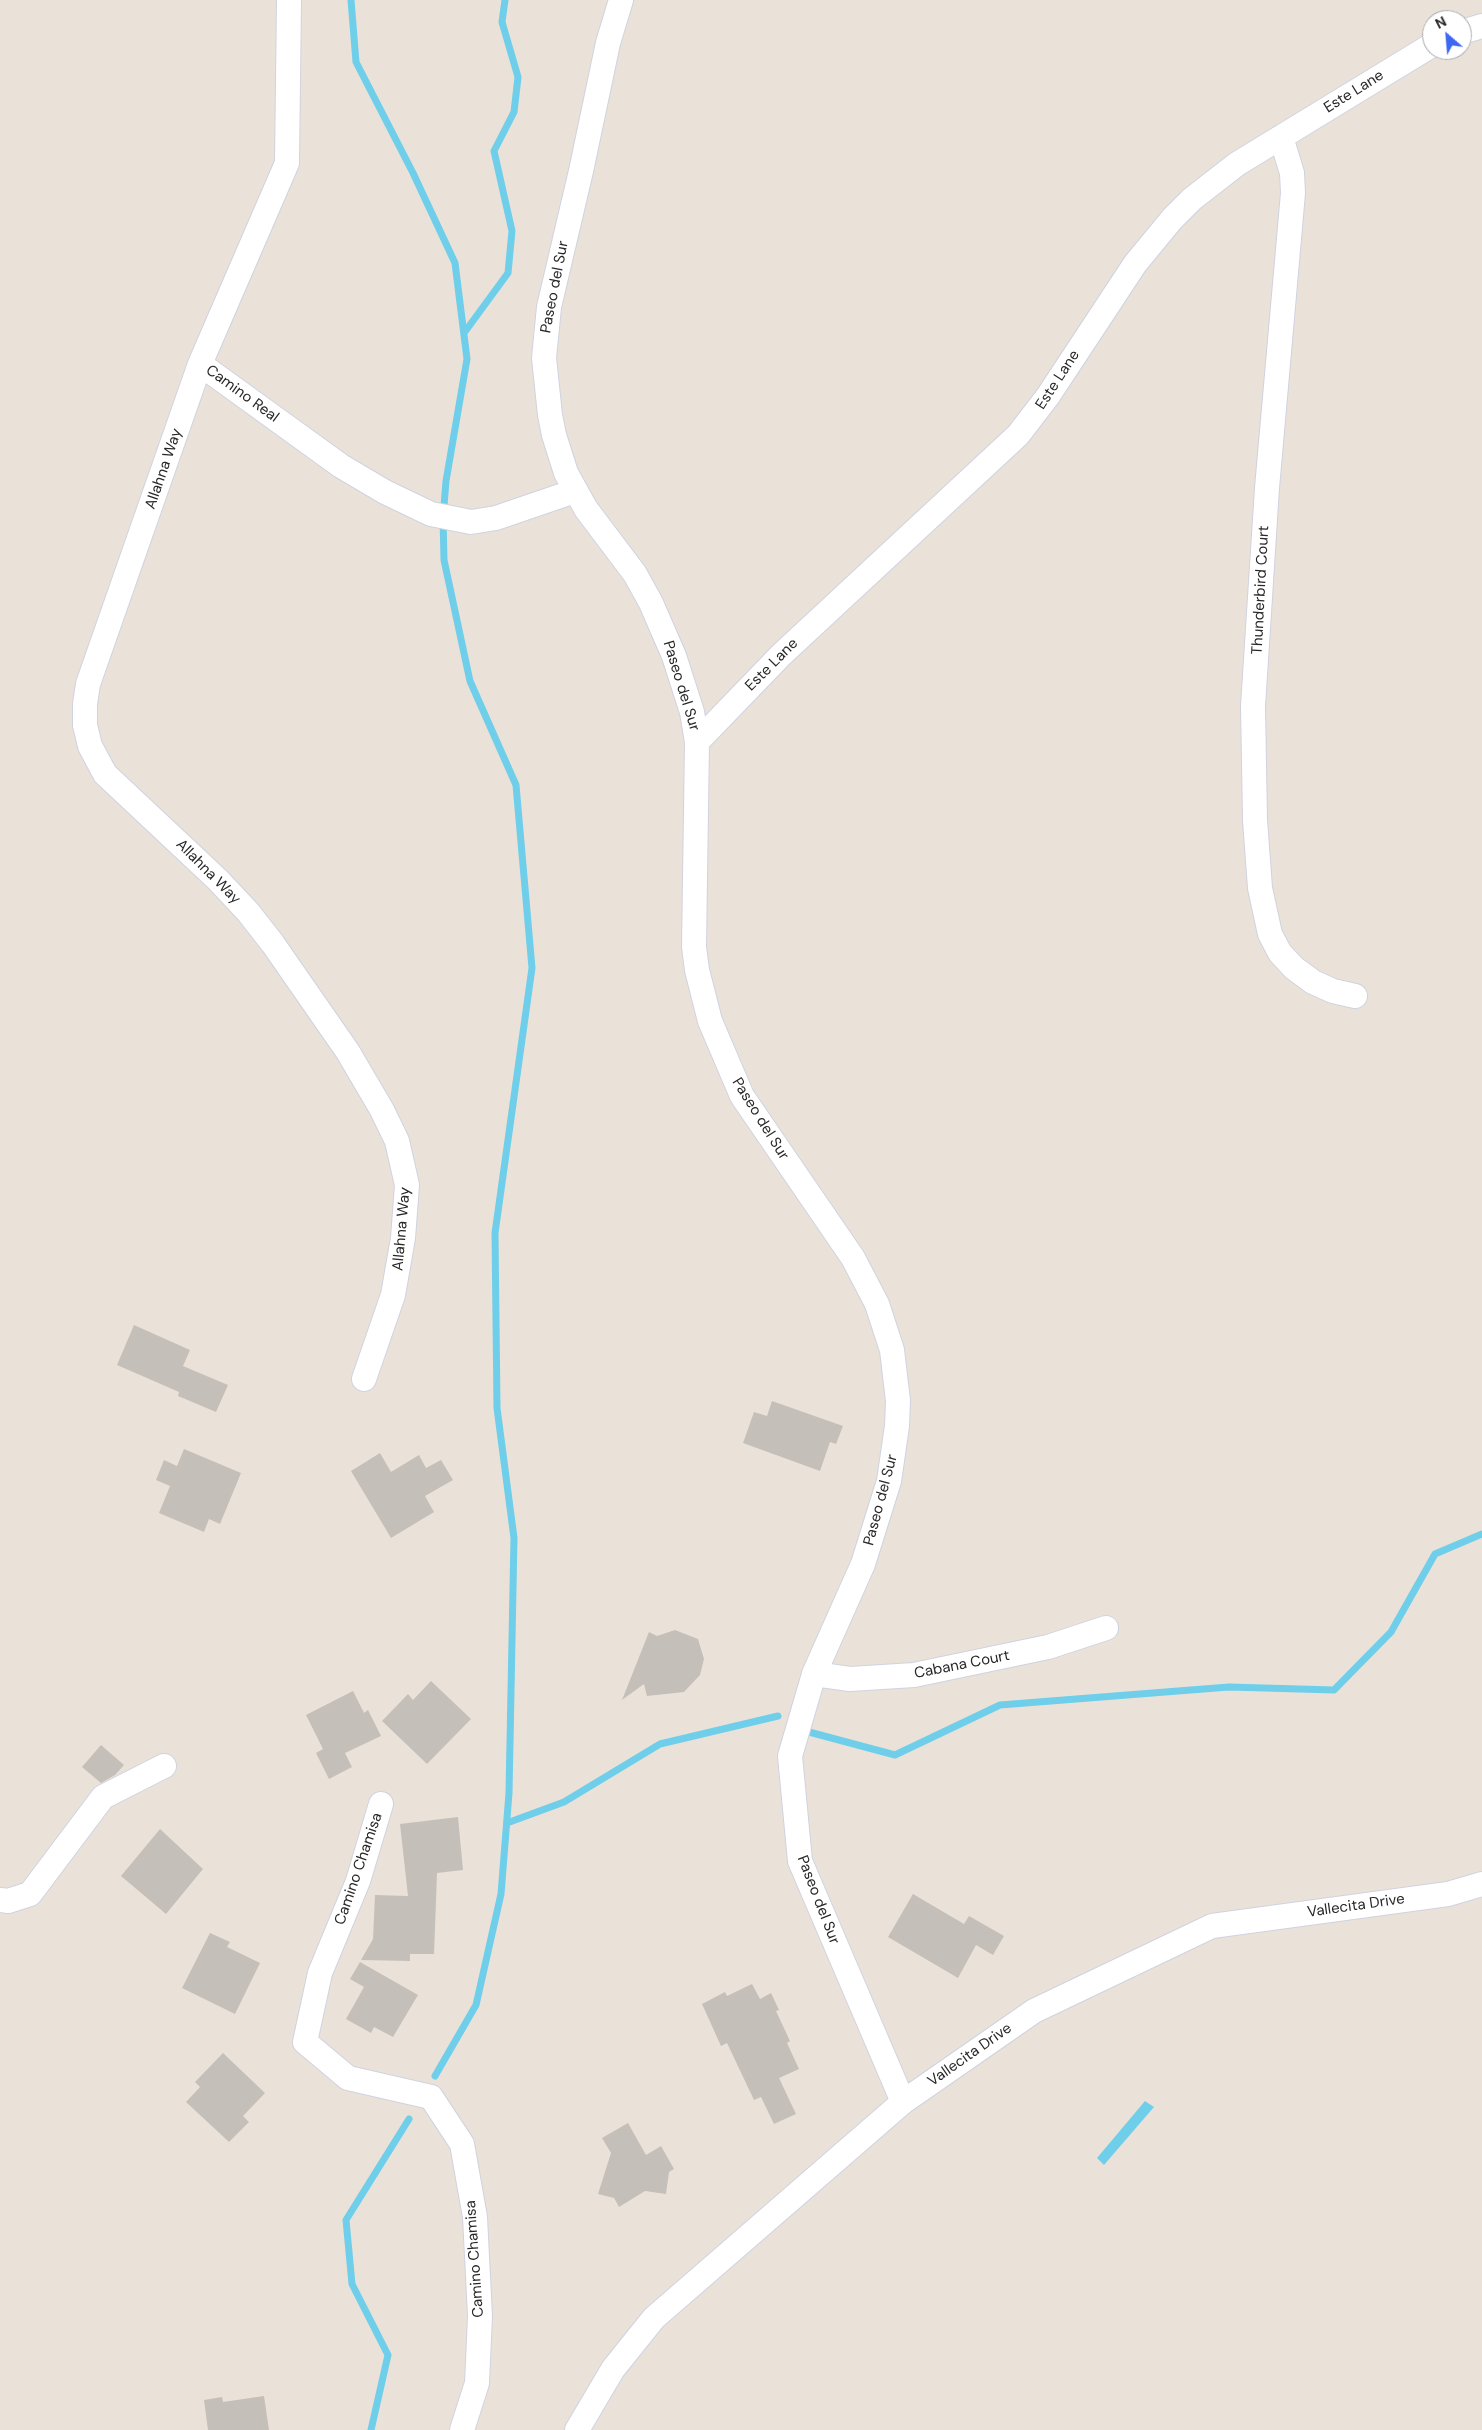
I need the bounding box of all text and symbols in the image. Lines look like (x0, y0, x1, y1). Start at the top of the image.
north arrow (1422, 10, 1472, 60)
text: N (1432, 12, 1449, 33)
street label: Este Lane (1321, 67, 1387, 117)
street label: Paseo del Sur (537, 239, 573, 335)
street label: Este Lane (1032, 347, 1084, 413)
street label: Camino Real (202, 361, 282, 427)
street label: Allahna Way (142, 426, 186, 512)
street label: Thunderbird Court (1249, 525, 1273, 655)
street label: Este Lane (742, 635, 802, 695)
street label: Paseo del Sur (659, 639, 703, 733)
street label: Allahna Way (172, 836, 244, 908)
street label: Paseo del Sur (728, 1075, 792, 1163)
street label: Allahna Way (389, 1186, 415, 1272)
street label: Paseo del Sur (860, 1452, 902, 1548)
street label: Cabana Court (913, 1647, 1011, 1683)
street label: Camino Chamisa (331, 1810, 387, 1928)
street label: Paseo del Sur (793, 1853, 843, 1947)
street label: Vallecita Drive (1306, 1890, 1406, 1922)
street label: Vallecita Drive (925, 2019, 1015, 2091)
street label: Camino Chamisa (462, 2200, 488, 2318)

